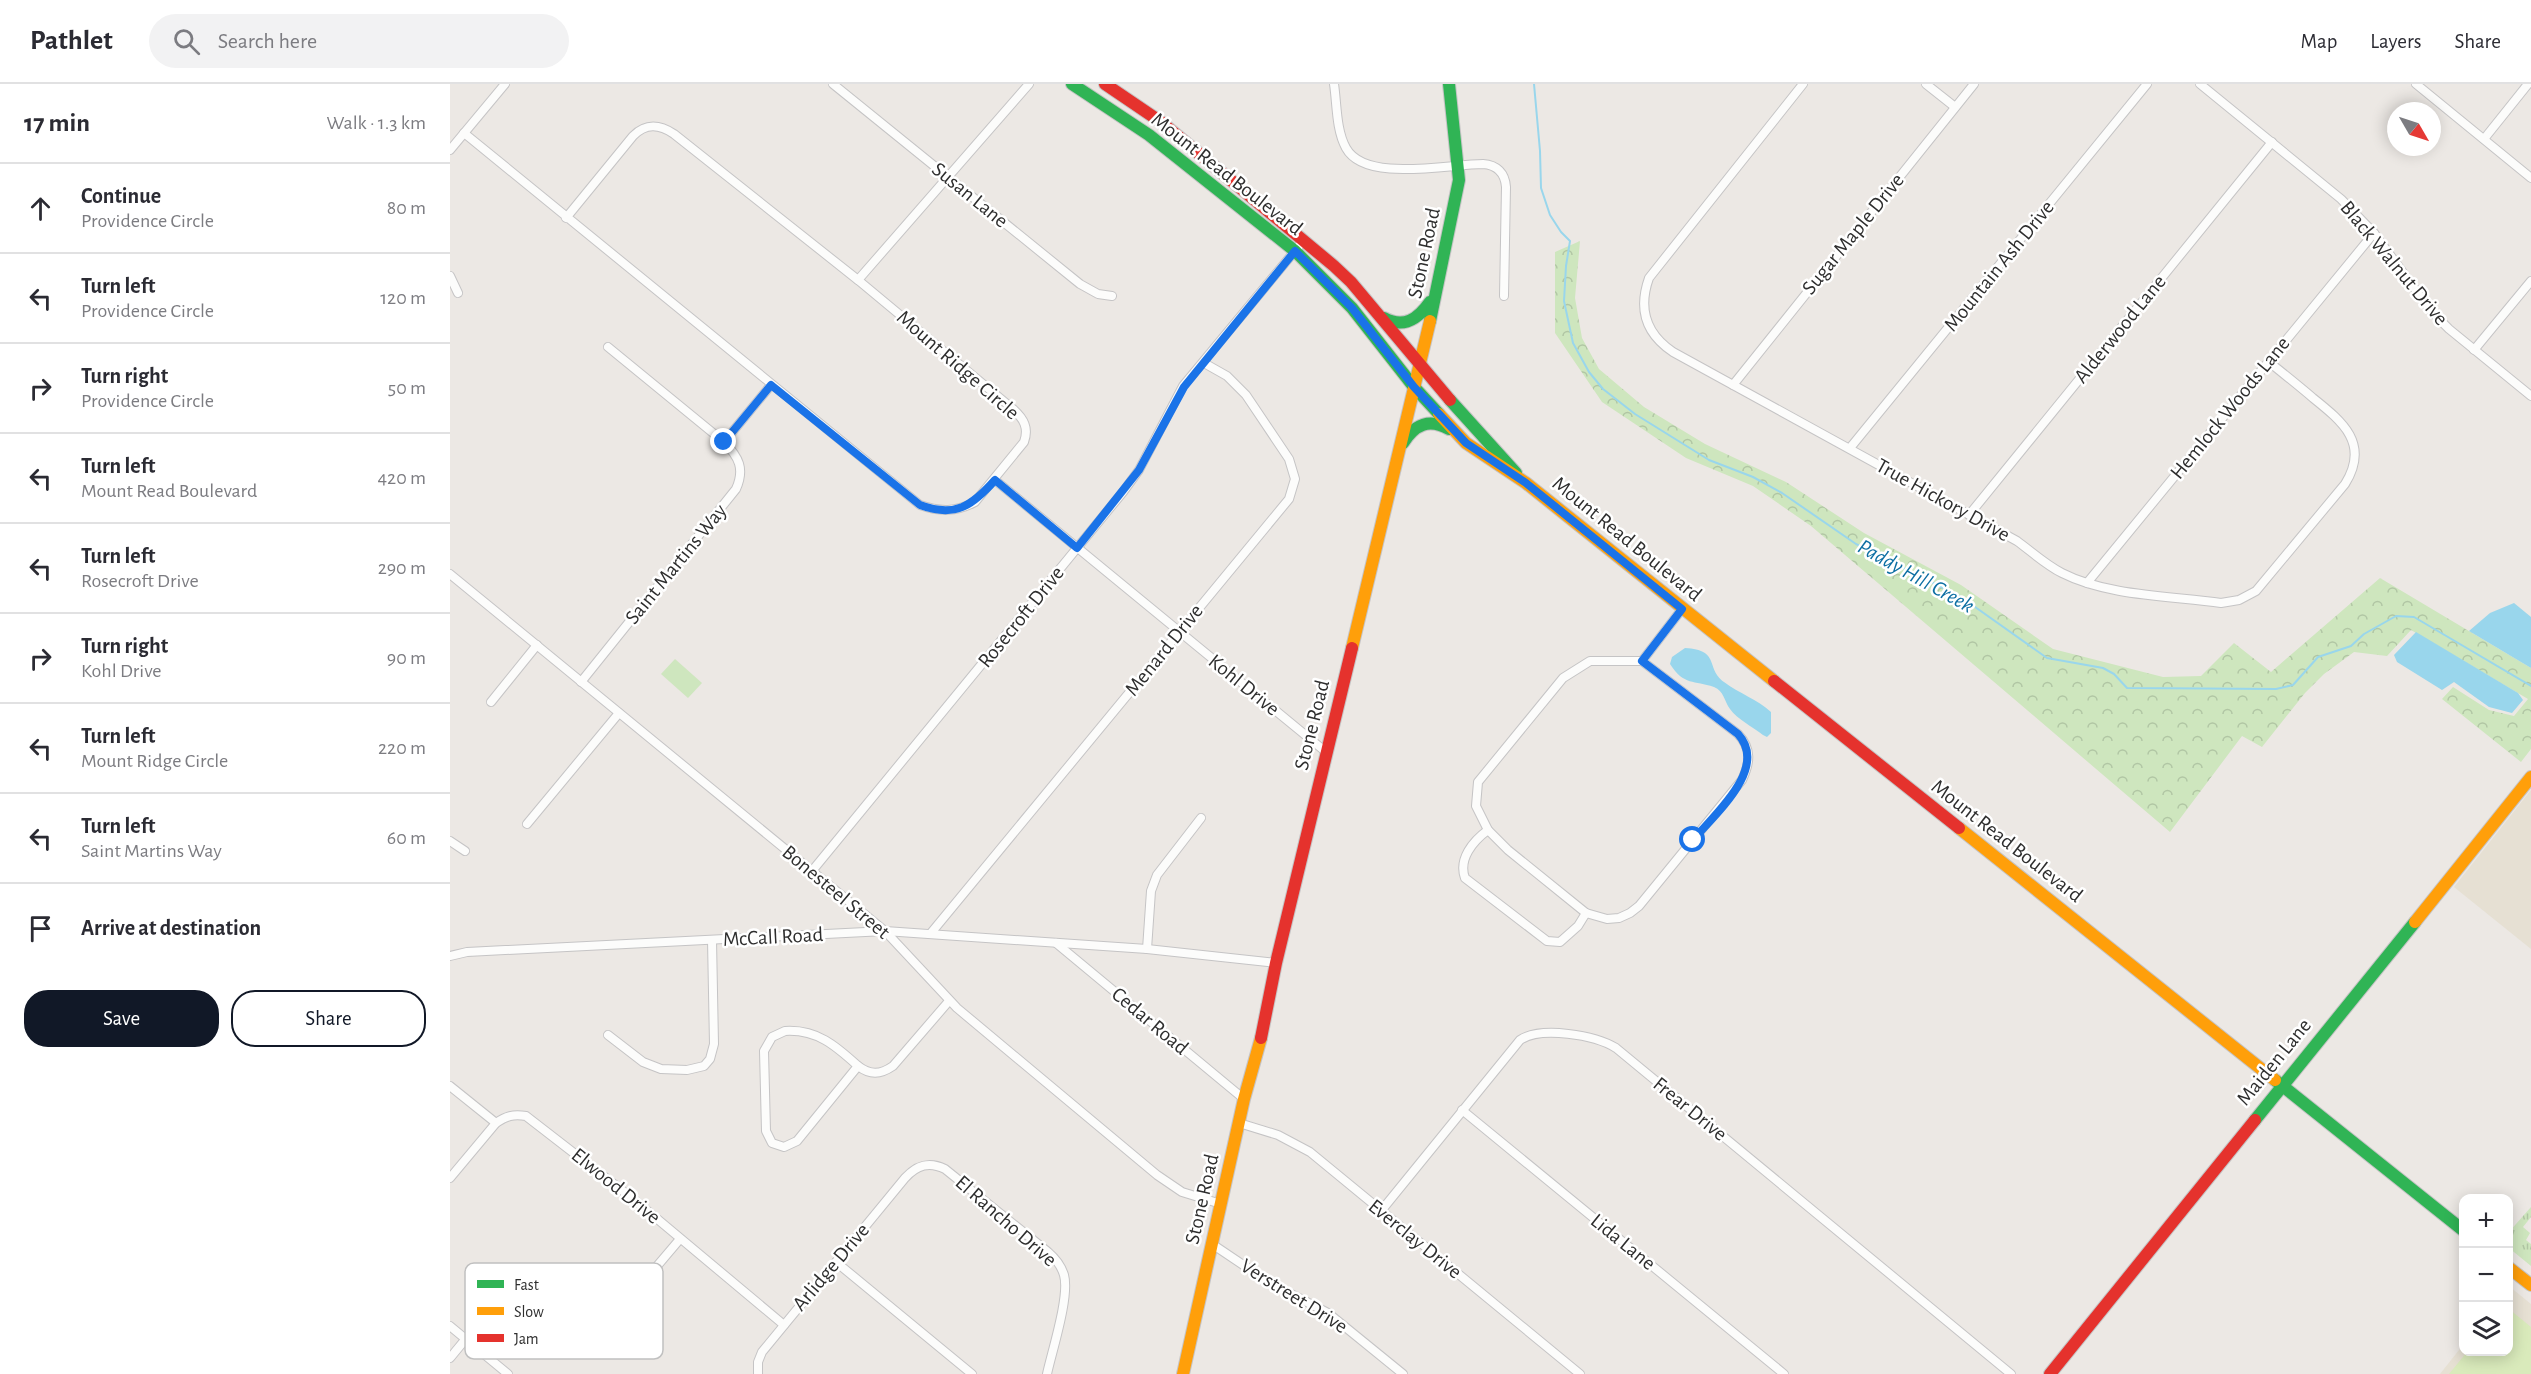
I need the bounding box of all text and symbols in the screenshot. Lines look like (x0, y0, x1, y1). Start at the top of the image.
search box (149, 14, 569, 68)
icon: search (170, 25, 203, 58)
text: Pathlet (30, 27, 113, 55)
text: Search here (218, 30, 317, 52)
text: Map (2301, 31, 2337, 52)
text: Layers (2370, 31, 2421, 52)
text: Share (2454, 31, 2501, 52)
north arrow (2387, 102, 2441, 156)
street label: Mount Read Boulevard (1148, 109, 1307, 239)
text: 17 min (24, 110, 90, 136)
text: Walk · 1.3 km (327, 113, 426, 133)
street label: Susan Lane (928, 158, 1012, 232)
street label: Sugar Maple Drive (1798, 169, 1908, 299)
text: Continue (81, 185, 161, 207)
icon: ahead (24, 192, 57, 225)
street label: Mountain Ash Drive (1940, 197, 2058, 335)
street label: Black Walnut Drive (2336, 197, 2452, 329)
text: 80 m (387, 198, 426, 218)
street label: Stone Road (1404, 206, 1444, 300)
text: Providence Circle (81, 211, 214, 231)
street label: Alderwood Lane (2070, 271, 2170, 387)
text: Turn left (81, 275, 155, 297)
icon: left (24, 282, 57, 315)
text: 120 m (380, 288, 426, 308)
text: Providence Circle (81, 301, 214, 321)
street label: Mount Ridge Circle (893, 306, 1023, 424)
street label: Hemlock Woods Lane (2166, 333, 2294, 483)
text: Turn right (81, 365, 168, 387)
icon: right (24, 372, 57, 405)
text: 50 m (388, 378, 426, 398)
text: Providence Circle (81, 391, 214, 411)
route end (710, 428, 736, 454)
text: Turn left (81, 455, 155, 477)
street label: True Hickory Drive (1872, 455, 2014, 545)
icon: left (24, 462, 57, 495)
text: 420 m (377, 468, 426, 488)
street label: Mount Read Boulevard (1548, 473, 1706, 606)
text: Mount Read Boulevard (81, 481, 257, 501)
street label: Saint Martins Way (621, 500, 731, 628)
water label: Paddy Hill Creek (1854, 535, 1978, 617)
text: Turn left (81, 545, 155, 567)
icon: left (24, 552, 57, 585)
text: 290 m (378, 558, 426, 578)
street label: Rosecroft Drive (974, 562, 1068, 672)
text: Rosecroft Drive (81, 571, 199, 591)
street label: Menard Drive (1121, 600, 1207, 700)
text: Turn right (81, 635, 168, 657)
icon: right (24, 642, 57, 675)
text: 90 m (387, 648, 426, 668)
street label: Kohl Drive (1205, 650, 1283, 720)
text: Kohl Drive (81, 661, 162, 681)
street label: Stone Road (1291, 678, 1333, 772)
text: Turn left (81, 725, 155, 747)
icon: left (24, 732, 57, 765)
text: 220 m (378, 738, 426, 758)
text: Mount Ridge Circle (81, 751, 228, 771)
street label: Mount Read Boulevard (1928, 776, 2087, 906)
text: Turn left (81, 815, 155, 837)
icon: left (24, 822, 57, 855)
route start (1679, 826, 1705, 852)
text: 60 m (387, 828, 426, 848)
text: Saint Martins Way (81, 841, 222, 861)
street label: Bonesteel Street (778, 841, 894, 943)
icon: arrive (24, 912, 57, 945)
text: Arrive at destination (81, 917, 261, 939)
street label: McCall Road (722, 924, 824, 950)
street label: Cedar Road (1108, 983, 1192, 1059)
button: Save (24, 990, 219, 1047)
button: Share (231, 990, 426, 1047)
street label: Maiden Lane (2233, 1015, 2315, 1109)
street label: Frear Drive (1649, 1073, 1731, 1145)
street label: Elwood Drive (568, 1144, 664, 1228)
street label: Stone Road (1181, 1152, 1223, 1246)
street label: El Rancho Drive (951, 1171, 1061, 1271)
map controls (2459, 1194, 2513, 1356)
button: + (2459, 1194, 2513, 1248)
street label: Everclay Drive (1364, 1195, 1466, 1283)
street label: Lida Lane (1587, 1210, 1659, 1274)
street label: Arlidge Drive (789, 1219, 873, 1315)
button: − (2459, 1248, 2513, 1302)
street label: Verstreet Drive (1237, 1255, 1351, 1337)
legend (465, 1263, 663, 1359)
text: Fast (514, 1277, 539, 1293)
button: layers (2459, 1302, 2513, 1356)
text: Slow (514, 1304, 544, 1320)
text: Jam (514, 1331, 539, 1347)

